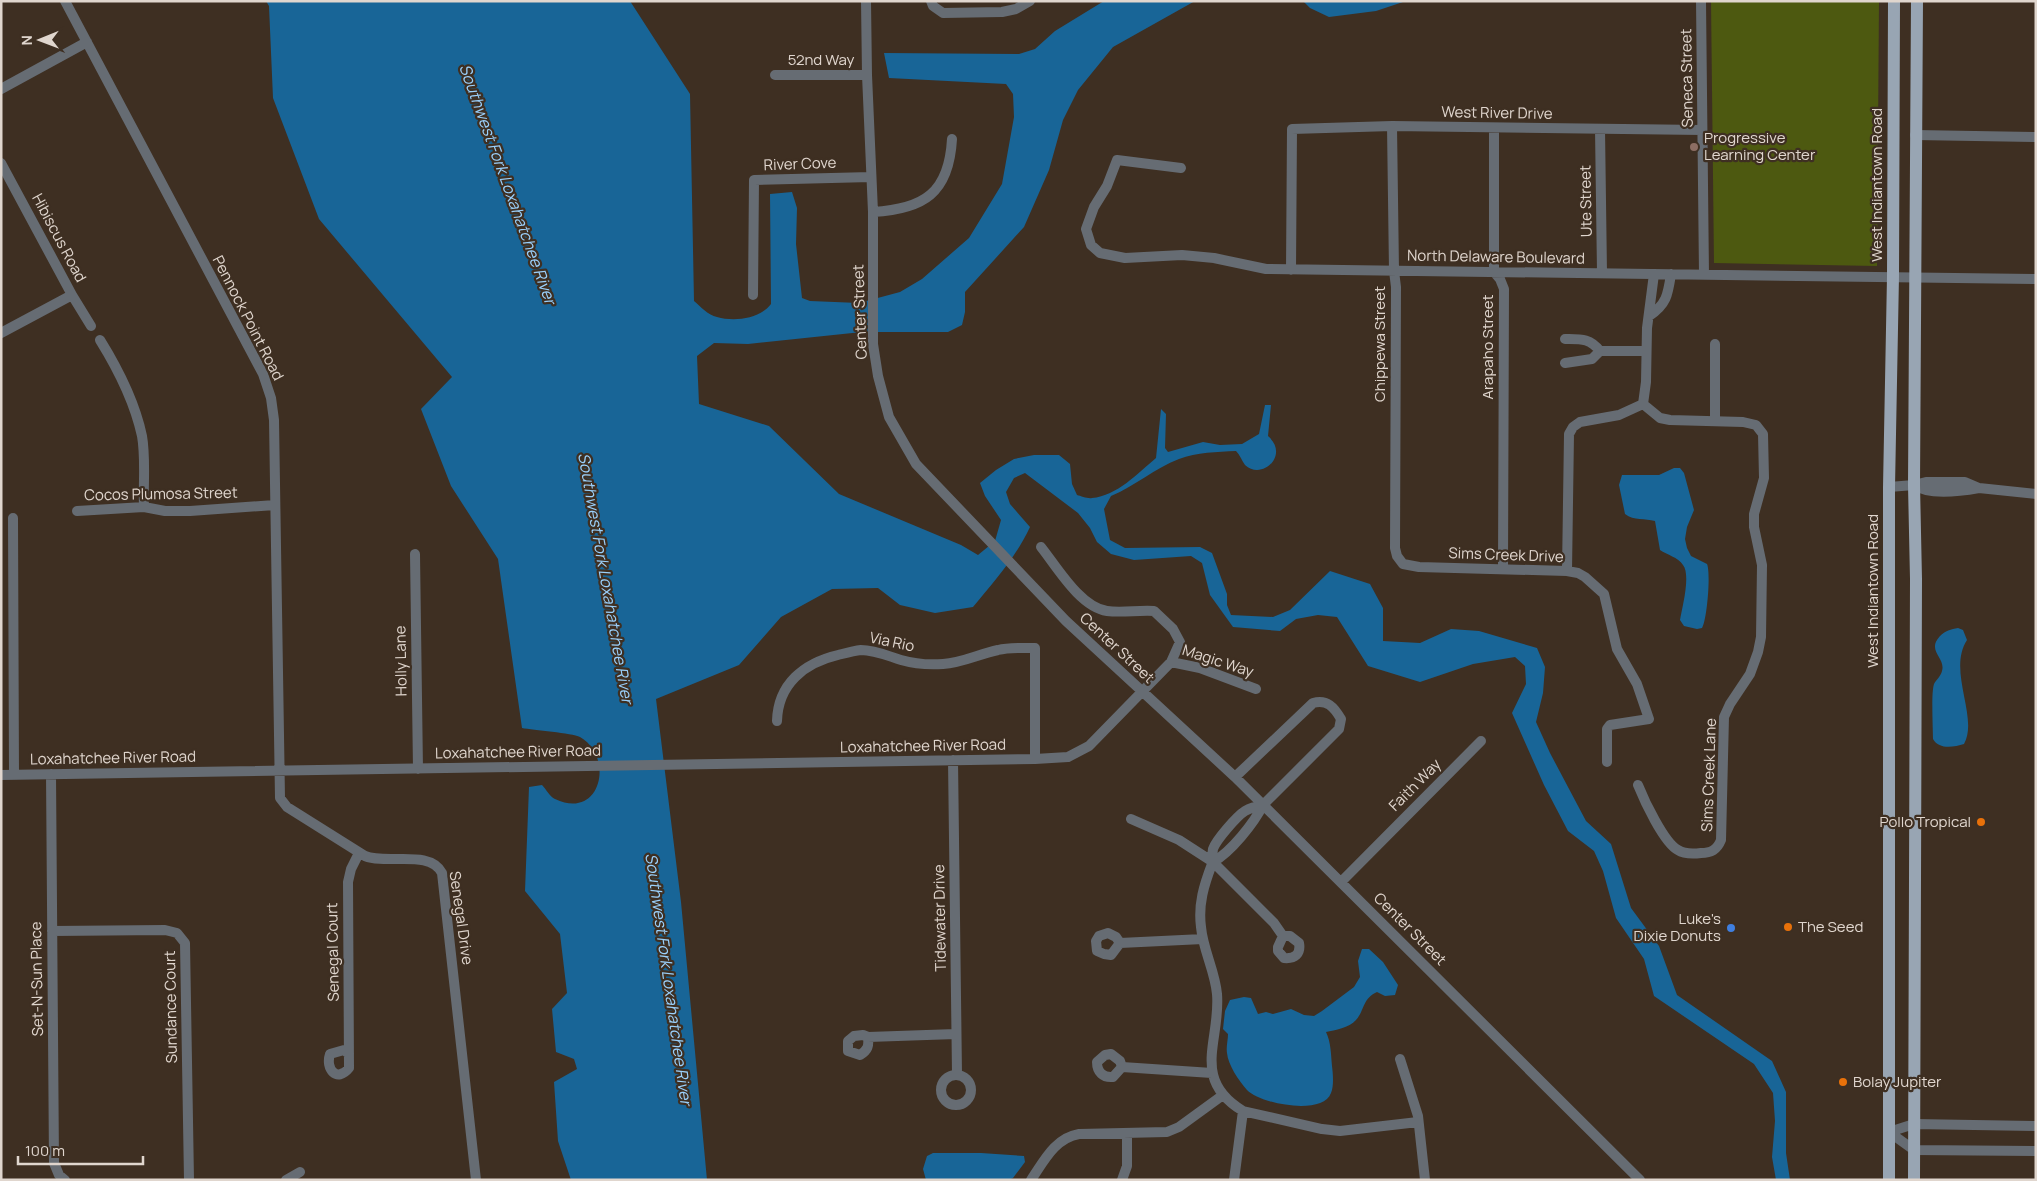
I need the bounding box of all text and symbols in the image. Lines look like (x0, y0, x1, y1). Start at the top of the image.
north arrow (15, 15, 65, 65)
street label: Seneca Street (1675, 28, 1698, 128)
text: N (17, 35, 36, 45)
street label: 52nd Way (788, 49, 854, 70)
water label: Southwest Fork Loxahatchee River (454, 61, 563, 309)
street label: West River Drive (1441, 101, 1553, 124)
street label: West Indiantown Road (1866, 108, 1887, 262)
place label: Progressive Learning Center (1704, 127, 1816, 165)
marker: Progressive Learning Center (1688, 141, 1700, 153)
street label: River Cove (763, 152, 837, 175)
street label: Ute Street (1574, 165, 1597, 237)
street label: Hibiscus Road (27, 190, 92, 286)
street label: North Delaware Boulevard (1407, 244, 1585, 269)
street label: Pennock Point Road (208, 252, 289, 384)
street label: Center Street (847, 264, 872, 360)
street label: Chippewa Street (1369, 286, 1390, 402)
street label: Arapaho Street (1477, 295, 1498, 400)
water label: Southwest Fork Loxahatchee River (573, 451, 639, 707)
street label: Cocos Plumosa Street (84, 482, 238, 505)
street label: West Indiantown Road (1862, 514, 1883, 668)
street label: Sims Creek Drive (1448, 542, 1564, 567)
street label: Center Street (1075, 608, 1159, 688)
street label: Holly Lane (389, 625, 412, 697)
street label: Via Rio (868, 627, 917, 657)
street label: Magic Way (1180, 639, 1257, 682)
street label: Sims Creek Lane (1696, 717, 1721, 832)
street label: Loxahatchee River Road (840, 734, 1006, 757)
street label: Loxahatchee River Road (435, 740, 601, 763)
street label: Loxahatchee River Road (30, 746, 196, 769)
street label: Faith Way (1384, 754, 1446, 815)
place label: Pollo Tropical (1879, 811, 1971, 832)
marker: Pollo Tropical (1975, 816, 1987, 828)
water label: Southwest Fork Loxahatchee River (640, 852, 698, 1109)
street label: Tidewater Drive (928, 864, 951, 972)
street label: Senegal Drive (445, 870, 478, 966)
street label: Center Street (1369, 888, 1451, 970)
street label: Senegal Court (321, 902, 344, 1002)
place label: Luke's Dixie Donuts (1634, 908, 1721, 946)
place label: The Seed (1798, 916, 1863, 937)
street label: Set-N-Sun Place (25, 921, 48, 1037)
marker: The Seed (1782, 921, 1794, 933)
marker: Luke's Dixie Donuts (1725, 922, 1737, 934)
street label: Sundance Court (159, 950, 182, 1064)
place label: Bolay Jupiter (1853, 1071, 1942, 1092)
marker: Bolay Jupiter (1837, 1076, 1849, 1088)
scale bar (18, 1134, 142, 1166)
text: 100 m (25, 1140, 65, 1161)

